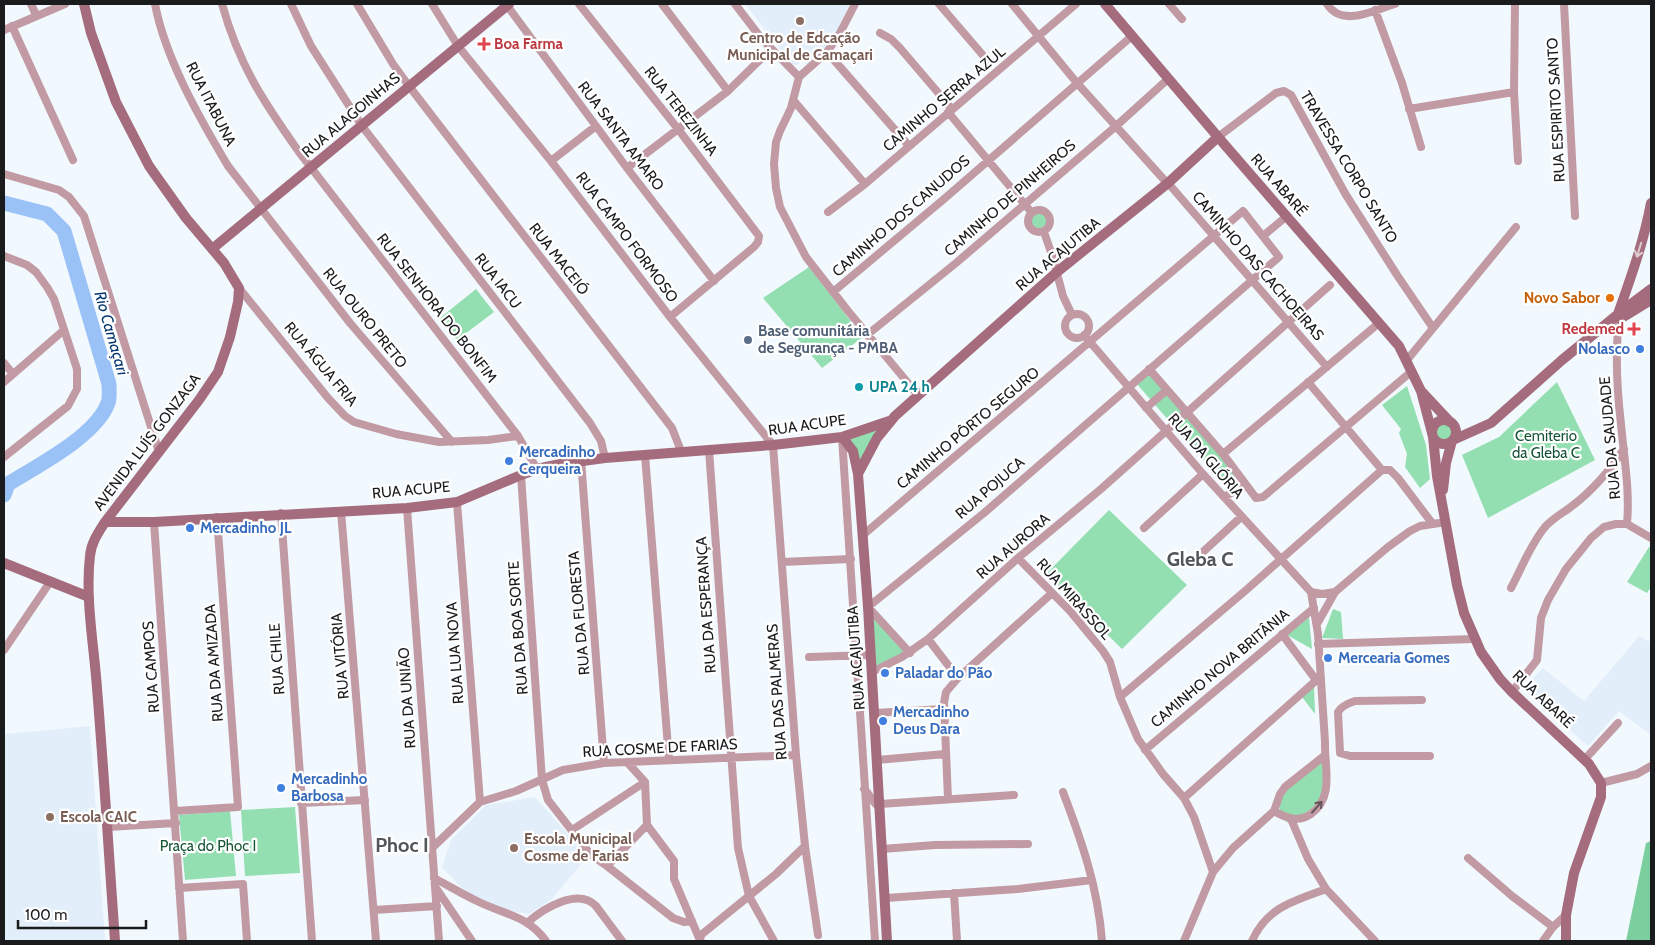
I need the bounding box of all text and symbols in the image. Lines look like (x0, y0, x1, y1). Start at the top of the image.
marker: Centro de Edcação Municipal de Camaçari (794, 15, 806, 27)
place label: Centro de Edcação Municipal de Camaçari (727, 29, 873, 64)
place label: Boa Farma (494, 35, 564, 53)
street label: RUA ESPIRITO SANTO (1543, 37, 1569, 183)
marker: Boa Farma (478, 38, 490, 50)
street label: CAMINHO SERRA AZUL (879, 42, 1009, 155)
street label: RUA ITABUNA (182, 59, 240, 150)
street label: RUA TEREZINHA (641, 63, 722, 160)
street label: RUA ALAGOINHAS (298, 69, 404, 161)
street label: RUA SANTA AMARO (574, 78, 668, 194)
street label: TRAVESSA CORPO SANTO (1296, 88, 1402, 246)
street label: CAMINHO DE PINHEIROS (941, 136, 1080, 260)
street label: RUA ABARÉ (1247, 149, 1312, 220)
street label: CAMINHO DOS CANUDOS (829, 151, 974, 281)
street label: RUA CAMPO FORMOSO (572, 168, 682, 306)
street label: CAMINHO DAS CACHOEIRAS (1188, 188, 1328, 344)
street label: RUA ACAJUTIBA (1012, 213, 1104, 294)
street label: RUA MACEIÓ (525, 219, 593, 299)
street label: RUA SENHORA DO BONFIM (373, 230, 501, 386)
one-way arrow (1634, 241, 1644, 257)
street label: RUA IACU (471, 250, 525, 312)
street label: RUA OURO PRETO (319, 264, 411, 372)
water label: Rio Camaçari (90, 289, 133, 378)
place label: Novo Sabor (1524, 289, 1600, 307)
marker: Novo Sabor (1604, 292, 1616, 304)
street label: RUA ÁGUA FRIA (280, 317, 363, 410)
place label: Redemed (1562, 320, 1624, 338)
place label: Base comunitária de Segurança - PMBA (758, 322, 898, 357)
marker: Redemed (1628, 323, 1640, 335)
marker: Base comunitária de Segurança - PMBA (742, 334, 754, 346)
place label: Nolasco (1578, 340, 1630, 358)
marker: Nolasco (1634, 343, 1646, 355)
street label: CAMINHO PÔRTO SEGURO (892, 362, 1043, 493)
street label: AVENIDA LUÍS GONZAGA (89, 369, 205, 514)
street label: RUA DA SAUDADE (1596, 376, 1624, 500)
place label: UPA 24 h (869, 378, 930, 396)
marker: UPA 24 h (853, 381, 865, 393)
street label: RUA DA GLÓRIA (1164, 409, 1249, 503)
street label: RUA ACUPE (767, 411, 847, 439)
park label: Cemiterio da Gleba C (1512, 427, 1580, 462)
place label: Mercadinho Cerqueira (519, 443, 596, 478)
street label: RUA POJUCA (952, 453, 1029, 523)
marker: Mercadinho Cerqueira (503, 455, 515, 467)
street label: RUA ACUPE (371, 478, 451, 502)
street label: RUA AURORA (973, 509, 1054, 583)
place label: Mercadinho JL (200, 519, 292, 537)
marker: Mercadinho JL (184, 522, 196, 534)
street label: RUA DA ESPERANÇA (692, 535, 720, 674)
district label: Gleba C (1167, 547, 1233, 571)
street label: RUA DA FLORESTA (565, 549, 593, 676)
street label: RUA MIRASSOL (1033, 555, 1115, 644)
street label: RUA DA BOA SORTE (504, 561, 532, 695)
street label: RUA LUA NOVA (442, 601, 468, 705)
street label: RUA DA AMIZADA (201, 603, 227, 723)
street label: RUA ACAJUTIBA (843, 604, 869, 711)
street label: CAMINHO NOVA BRITÂNIA (1146, 604, 1294, 731)
street label: RUA VITÓRIA (326, 611, 353, 700)
street label: RUA CAMPOS (139, 620, 163, 713)
street label: RUA CHILE (266, 623, 288, 695)
street label: RUA DAS PALMERAS (763, 623, 791, 761)
street label: RUA DA UNIÃO (394, 647, 420, 749)
place label: Mercearia Gomes (1338, 649, 1450, 667)
marker: Mercearia Gomes (1322, 652, 1334, 664)
place label: Paladar do Pão (895, 664, 993, 682)
street label: RUA ABARÉ (1509, 665, 1578, 732)
marker: Paladar do Pão (879, 667, 891, 679)
place label: Mercadinho Deus Dara (893, 703, 970, 738)
marker: Mercadinho Deus Dara (877, 715, 889, 727)
street label: RUA COSME DE FARIAS (582, 735, 738, 761)
place label: Mercadinho Barbosa (291, 770, 368, 805)
marker: Mercadinho Barbosa (275, 782, 287, 794)
one-way arrow (1311, 801, 1323, 814)
place label: Escola CAIC (60, 808, 137, 826)
marker: Escola CAIC (44, 811, 56, 823)
place label: Escola Municipal Cosme de Farias (524, 830, 632, 865)
district label: Phoc I (375, 833, 429, 857)
park label: Praça do Phoc I (160, 837, 256, 855)
marker: Escola Municipal Cosme de Farias (508, 842, 520, 854)
scale bar (18, 898, 145, 930)
text: 100 m (25, 906, 67, 924)

